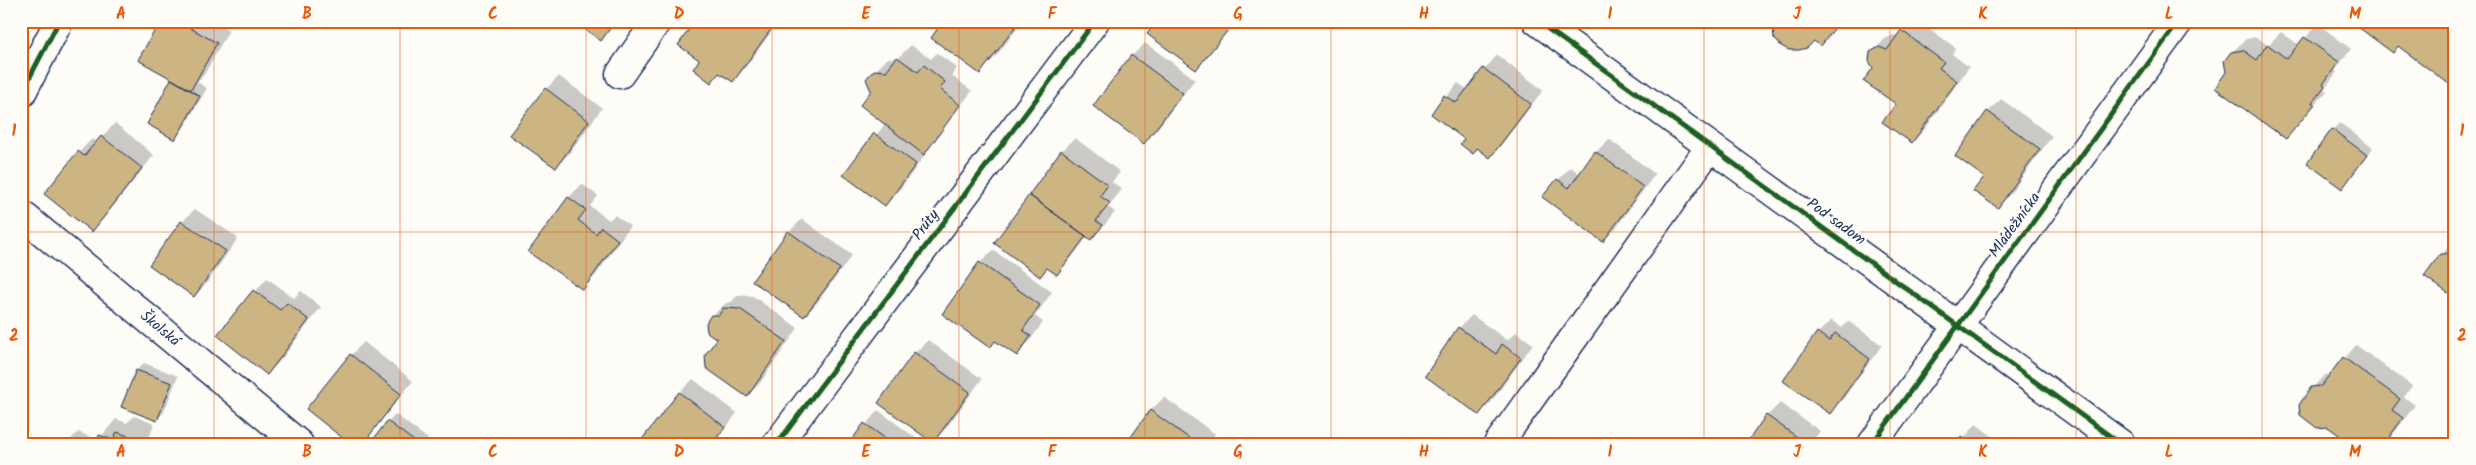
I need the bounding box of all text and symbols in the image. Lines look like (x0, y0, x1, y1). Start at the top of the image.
text: A (116, 2, 126, 27)
text: B (302, 2, 312, 27)
text: C (488, 2, 498, 27)
text: D (674, 2, 685, 27)
text: E (862, 2, 872, 27)
text: F (1048, 2, 1058, 27)
text: G (1233, 2, 1243, 27)
text: H (1419, 2, 1429, 27)
text: I (1608, 2, 1613, 27)
text: J (1793, 2, 1802, 27)
text: K (1978, 2, 1988, 27)
text: L (2165, 2, 2173, 27)
text: M (2349, 2, 2362, 27)
text: 1 (12, 119, 17, 144)
text: 1 (2460, 119, 2465, 144)
street label: Mládežnícka (1983, 187, 2047, 263)
street label: Pod sadom (1801, 192, 1871, 252)
street label: Prúty (906, 204, 946, 245)
street label: Školská (134, 305, 187, 354)
text: 2 (9, 324, 19, 349)
text: 2 (2457, 324, 2467, 349)
text: A (116, 440, 126, 465)
text: B (302, 440, 312, 465)
text: C (488, 440, 498, 465)
text: D (674, 440, 685, 465)
text: E (862, 440, 872, 465)
text: F (1048, 440, 1058, 465)
text: G (1233, 440, 1243, 465)
text: H (1419, 440, 1429, 465)
text: I (1608, 440, 1613, 465)
text: J (1793, 440, 1802, 465)
text: K (1978, 440, 1988, 465)
text: L (2165, 440, 2173, 465)
text: M (2349, 440, 2362, 465)

